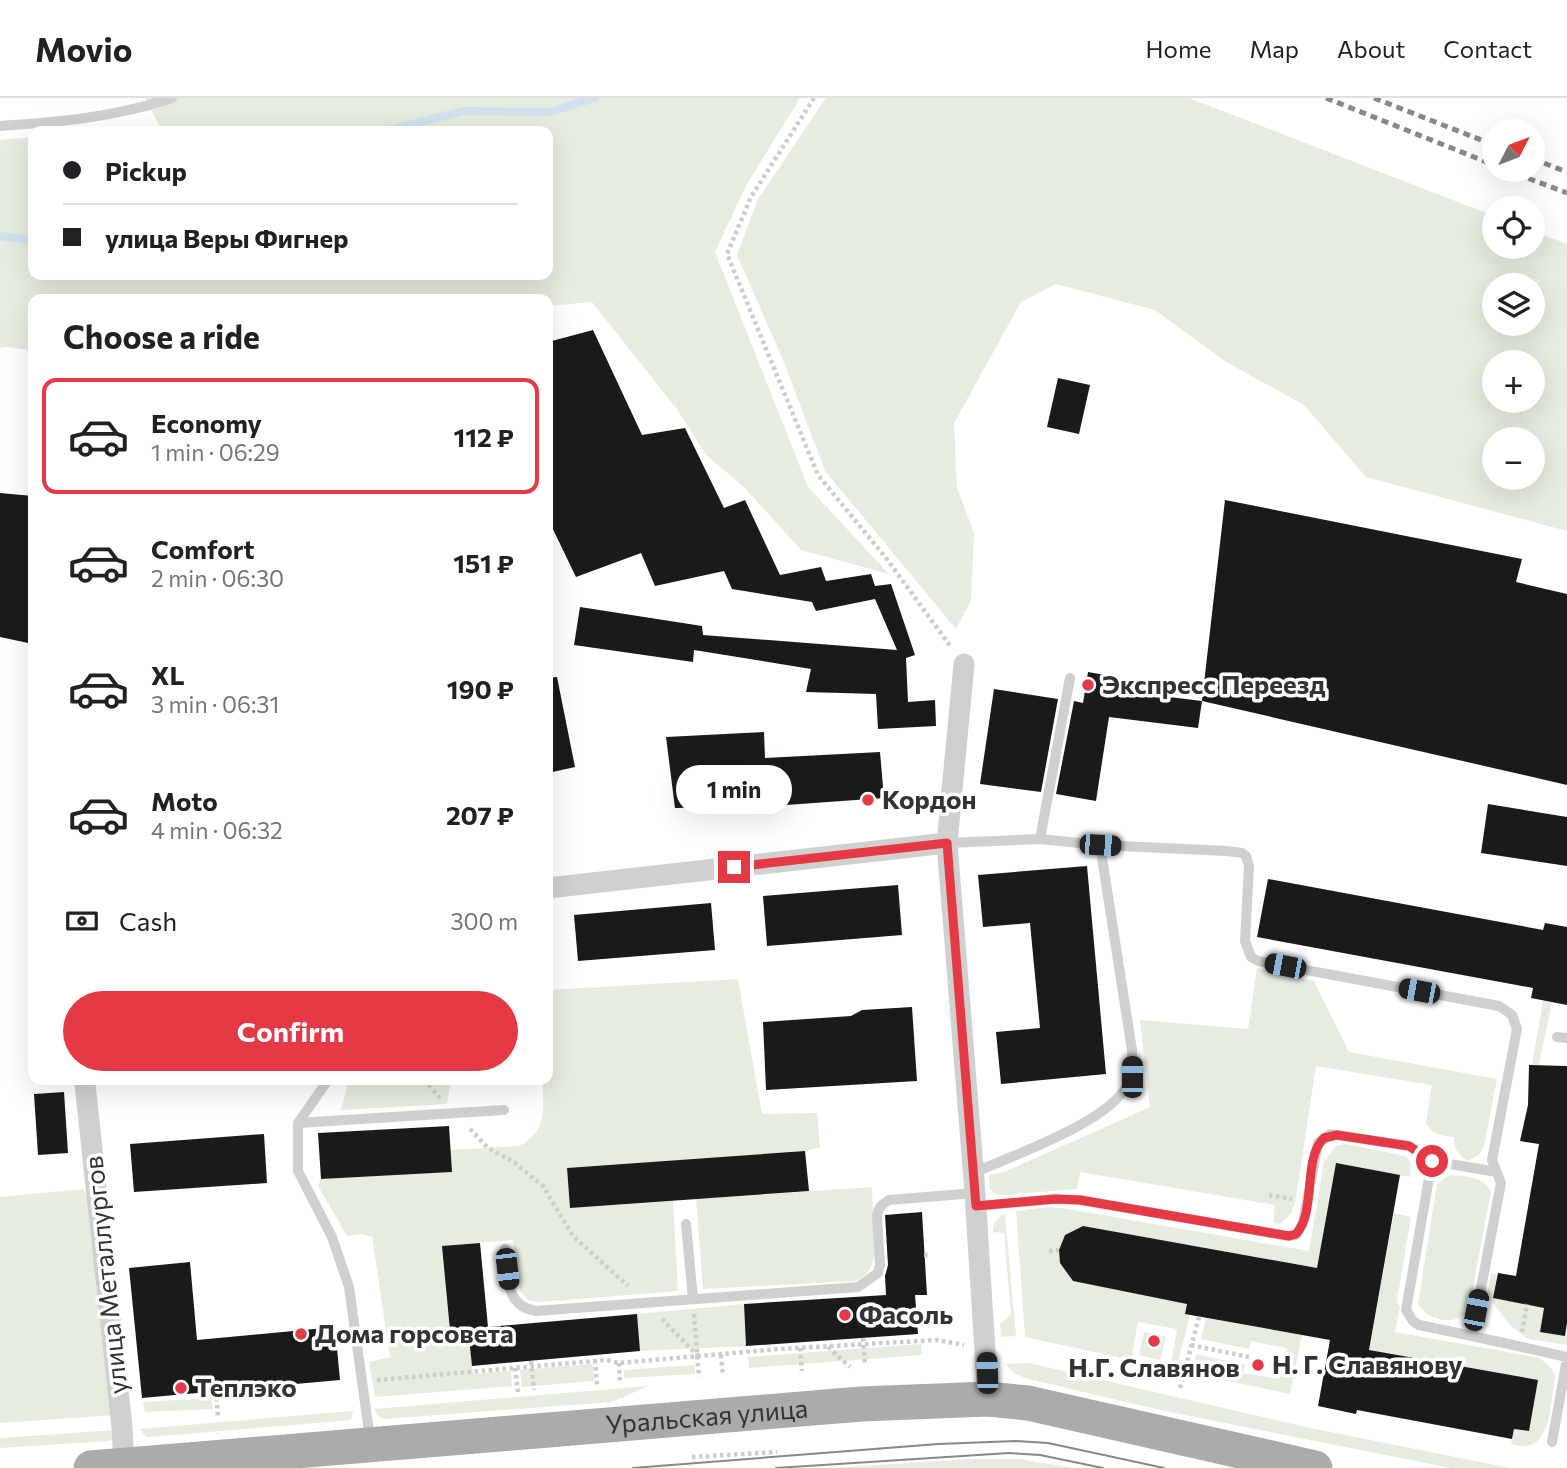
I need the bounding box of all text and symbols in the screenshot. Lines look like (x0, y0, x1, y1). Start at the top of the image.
text: Movio (35, 28, 132, 69)
text: Home (1146, 34, 1212, 63)
text: Map (1250, 34, 1299, 63)
text: About (1337, 34, 1405, 63)
text: Contact (1443, 34, 1532, 63)
north arrow (1482, 119, 1545, 182)
map controls (1482, 119, 1545, 490)
text: Pickup (105, 155, 187, 186)
button: locate (1482, 196, 1545, 259)
text: улица Веры Фигнер (105, 222, 349, 253)
button: layers (1482, 273, 1545, 336)
text: Choose a ride (63, 316, 260, 356)
button: + (1482, 350, 1545, 413)
icon: car (67, 405, 130, 468)
text: Economy (151, 407, 262, 438)
text: 112 ₽ (454, 421, 514, 452)
button: − (1482, 427, 1545, 490)
text: 1 min · 06:29 (151, 438, 280, 466)
icon: car (67, 531, 130, 594)
text: Comfort (151, 533, 254, 564)
text: 151 ₽ (453, 547, 514, 578)
text: 2 min · 06:30 (151, 564, 284, 592)
icon: car (67, 657, 130, 720)
text: XL (151, 659, 185, 690)
place label: Экспресс Переезд (1102, 668, 1325, 699)
text: 190 ₽ (447, 673, 514, 704)
marker: Экспресс Переезд (1080, 677, 1096, 693)
text: 3 min · 06:31 (151, 690, 279, 718)
callout: 1 min (676, 766, 792, 814)
text: 1 min (707, 775, 761, 803)
icon: car (67, 783, 130, 846)
place label: Кордон (882, 783, 976, 814)
text: Moto (151, 785, 218, 816)
marker: Кордон (860, 792, 876, 808)
text: 207 ₽ (446, 799, 514, 830)
text: 4 min · 06:32 (151, 816, 283, 844)
car (1079, 833, 1122, 857)
route end (718, 851, 750, 883)
icon: cash (63, 902, 101, 940)
text: Cash (119, 905, 177, 936)
text: 300 m (450, 907, 518, 935)
car (1263, 952, 1308, 980)
car (1397, 977, 1442, 1005)
button: Confirm (63, 991, 518, 1071)
car (1122, 1056, 1143, 1098)
route start (1416, 1145, 1448, 1177)
street label: улица Металлургов (77, 1154, 132, 1396)
car (495, 1247, 520, 1291)
car (1462, 1287, 1491, 1333)
place label: Фасоль (859, 1298, 953, 1329)
marker: Фасоль (837, 1307, 853, 1323)
place label: Дома горсовета (315, 1317, 513, 1348)
marker: Дома горсовета (293, 1326, 309, 1342)
marker: Н.Г. Славянов (1146, 1333, 1162, 1349)
place label: Н. Г. Славянову (1272, 1348, 1462, 1379)
place label: Н.Г. Славянов (1068, 1351, 1240, 1382)
car (976, 1352, 999, 1394)
marker: Н. Г. Славянову (1250, 1357, 1266, 1373)
place label: Теплэко (195, 1371, 297, 1402)
marker: Теплэко (173, 1380, 189, 1396)
street label: Уральская улица (604, 1391, 809, 1439)

